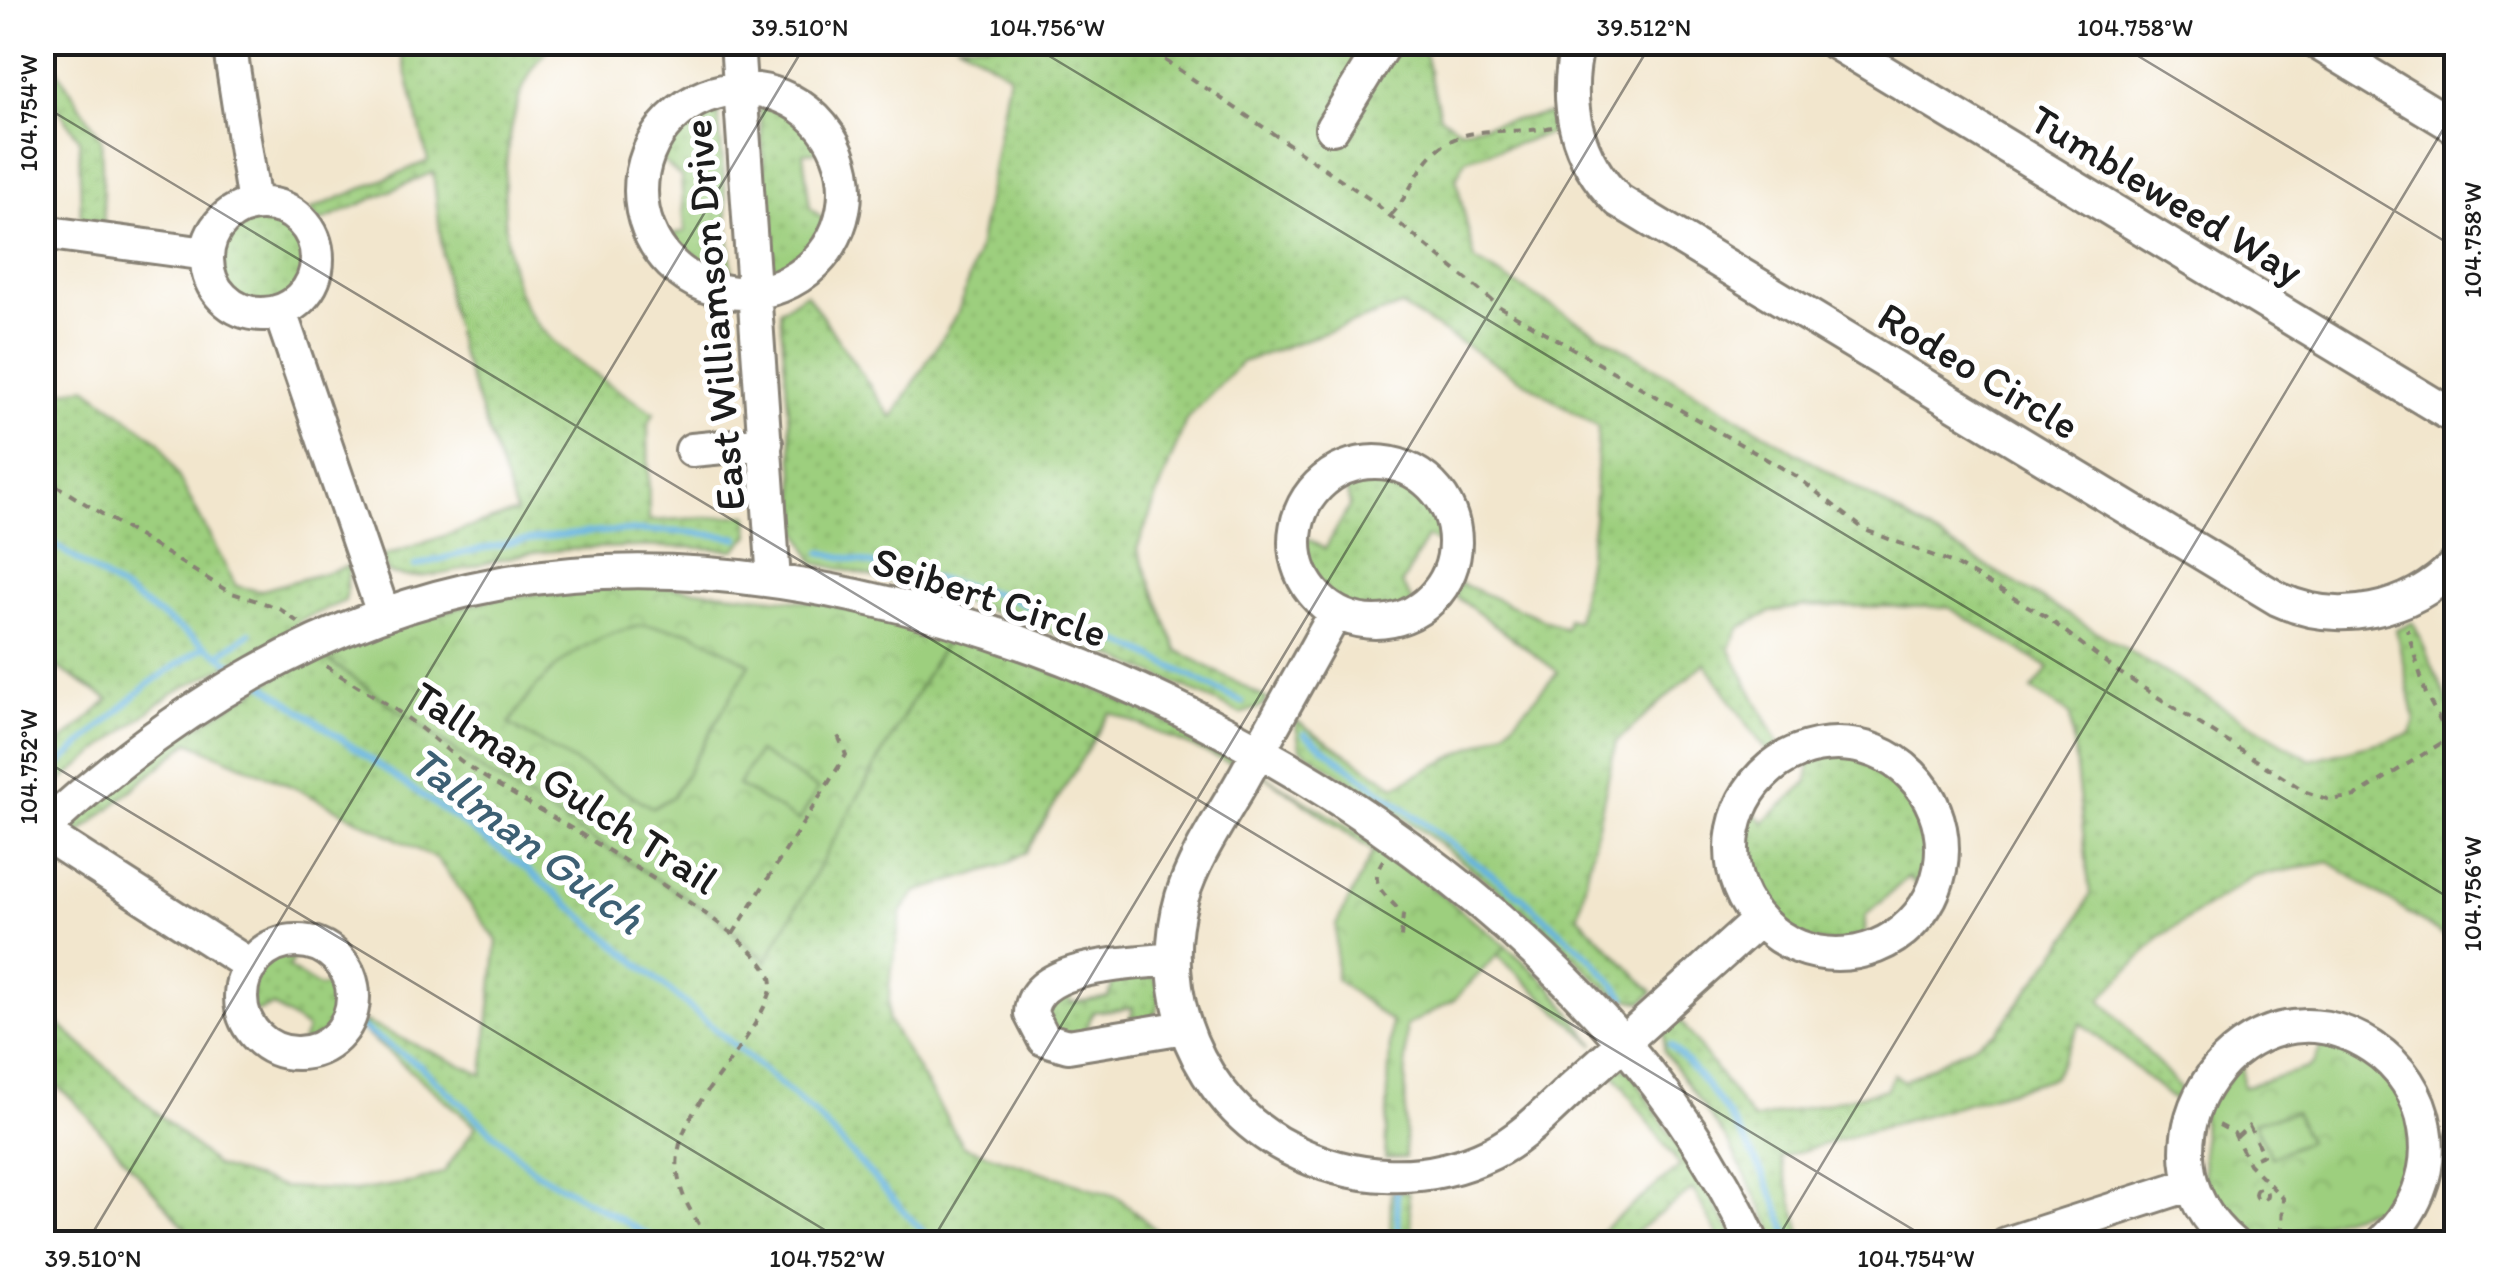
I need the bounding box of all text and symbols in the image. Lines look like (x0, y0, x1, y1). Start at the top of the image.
text: 39.510°N (751, 12, 849, 42)
text: 104.756°W (989, 12, 1105, 42)
text: 39.512°N (1597, 12, 1691, 42)
text: 104.758°W (2077, 12, 2193, 42)
text: 104.754°W (13, 54, 43, 172)
street label: Tumbleweed Way (2021, 93, 2313, 296)
street label: East Williamson Drive (671, 117, 756, 513)
text: 104.758°W (2457, 182, 2487, 298)
street label: Rodeo Circle (1869, 290, 2089, 450)
street label: Seibert Circle (866, 535, 1113, 658)
street label: Tallman Gulch Trail (405, 670, 727, 904)
text: 104.752°W (13, 709, 43, 825)
water label: Tallman Gulch (401, 734, 655, 944)
text: 104.756°W (2457, 836, 2487, 952)
text: 39.510°N (44, 1243, 142, 1273)
text: 104.752°W (769, 1243, 885, 1273)
text: 104.754°W (1857, 1243, 1975, 1273)

